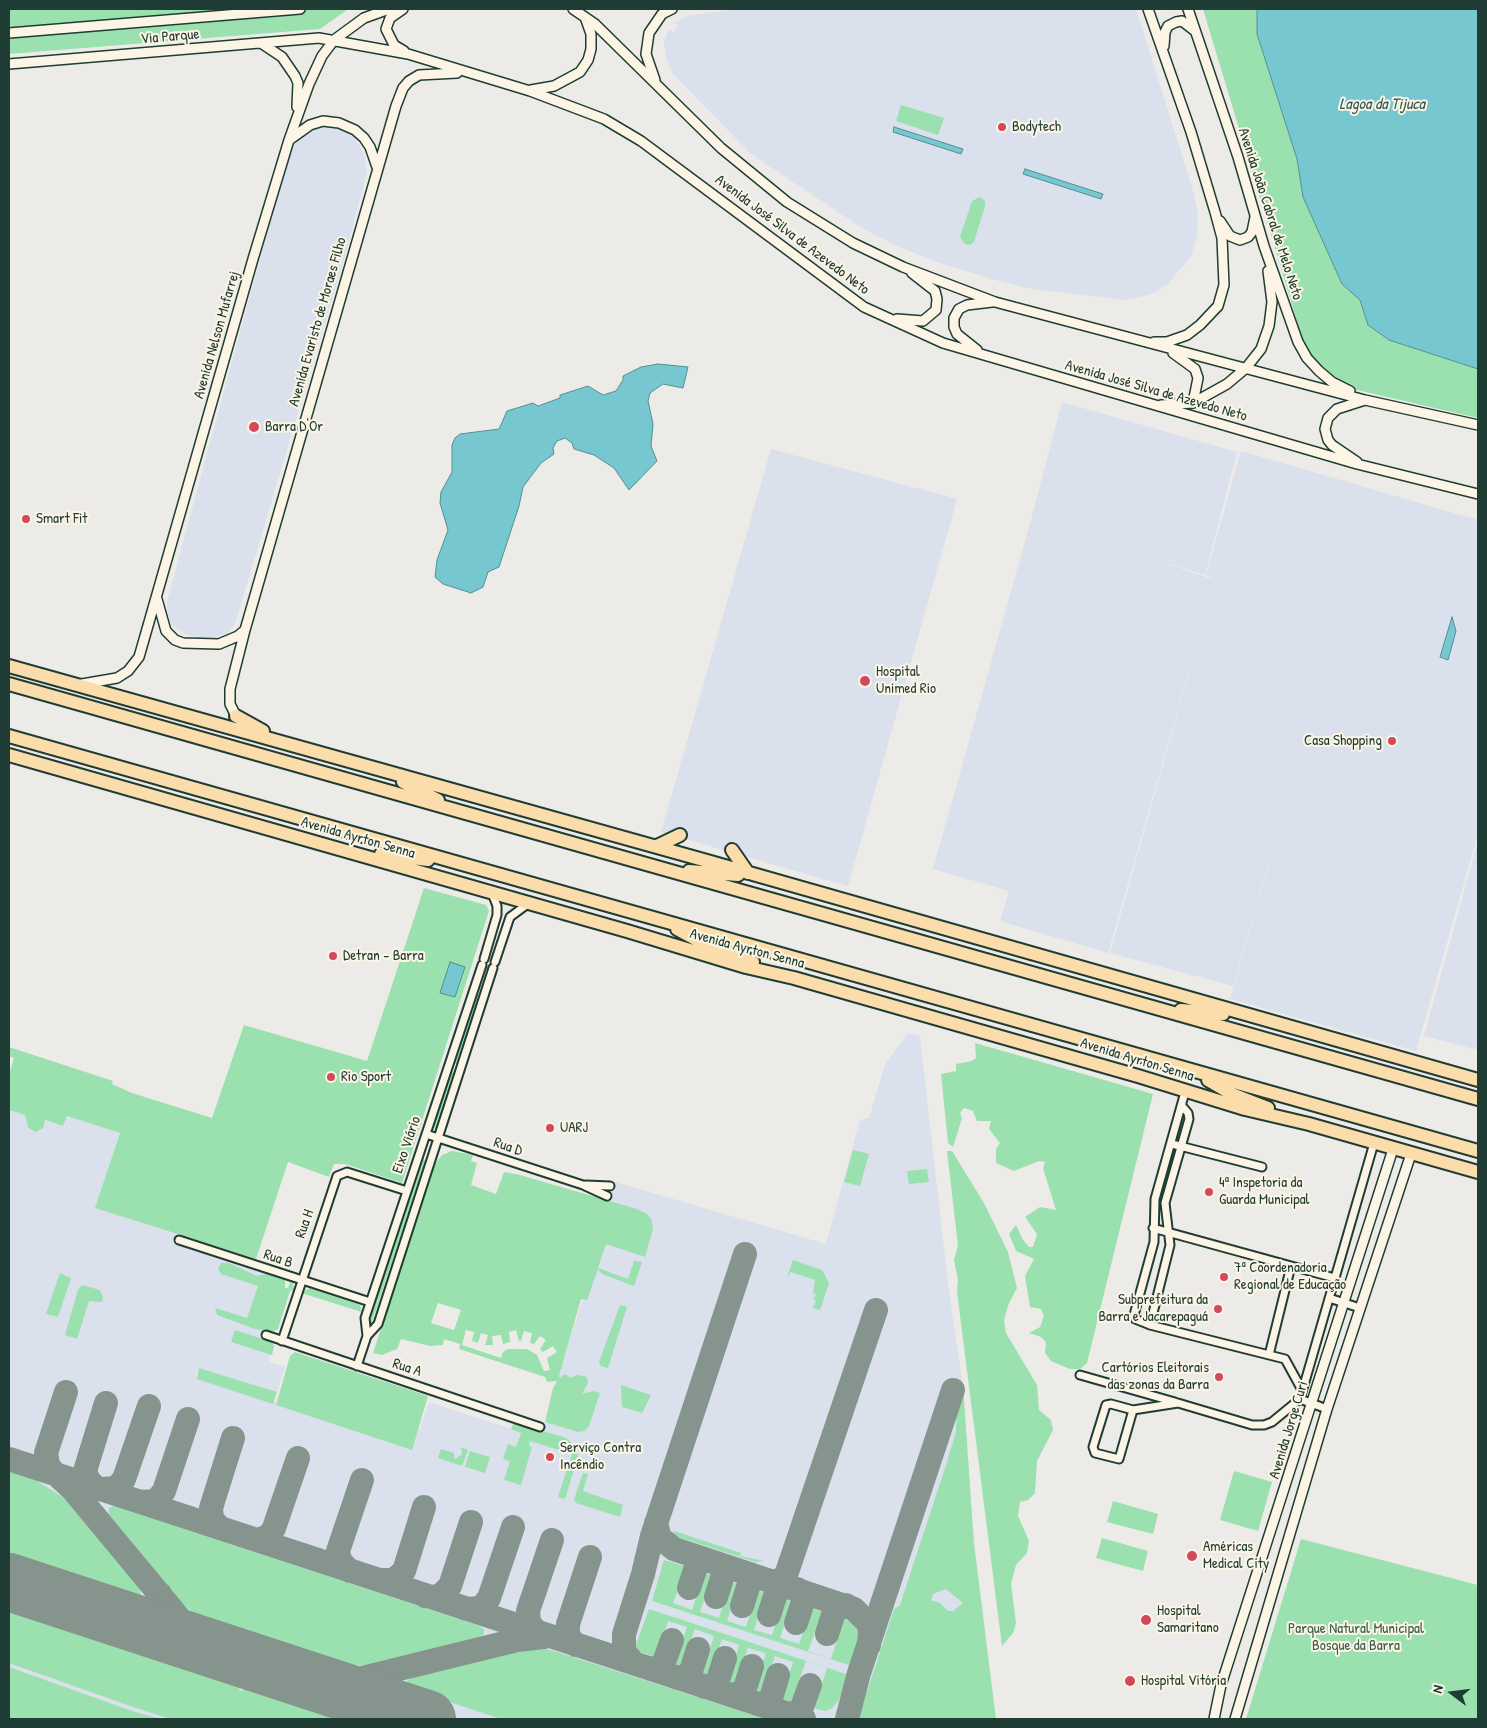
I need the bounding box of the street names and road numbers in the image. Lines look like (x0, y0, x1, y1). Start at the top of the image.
street label: Via Parque (140, 25, 200, 49)
street label: Avenida João Cabral de Melo Neto (1234, 126, 1306, 302)
street label: Avenida José Silva de Azevedo Neto (711, 171, 873, 299)
street label: Avenida Evaristo de Moraes Filho (285, 235, 351, 409)
street label: Avenida Nelson Mufarrej (190, 269, 244, 401)
street label: Avenida José Silva de Azevedo Neto (1063, 356, 1249, 426)
street label: Avenida Ayrton Senna (299, 813, 417, 863)
street label: Avenida Ayrton Senna (688, 925, 806, 973)
street label: Avenida Ayrton Senna (1078, 1034, 1196, 1086)
street label: Eixo Viário (389, 1114, 425, 1176)
street label: Rua D (491, 1134, 525, 1160)
street label: Rua H (292, 1207, 318, 1241)
street label: Rua B (261, 1246, 295, 1272)
street label: Rua A (390, 1355, 424, 1381)
street label: Avenida Jorge Curi (1266, 1379, 1312, 1481)

